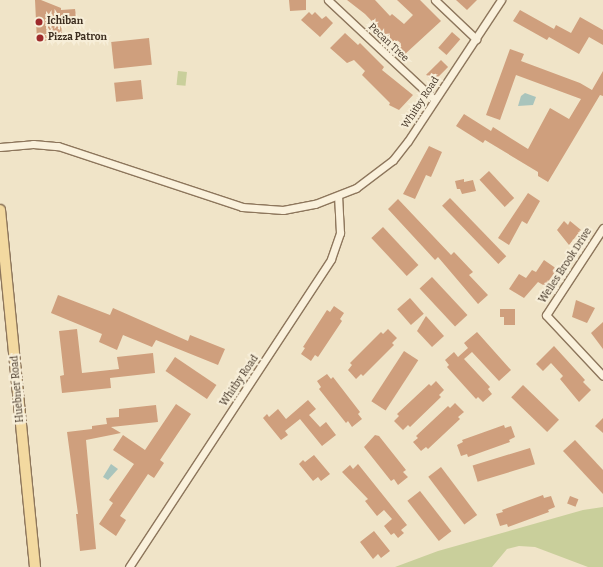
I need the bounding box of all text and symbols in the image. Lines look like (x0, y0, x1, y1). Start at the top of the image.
place label: Ichiban (47, 16, 83, 28)
marker: Ichiban (34, 17, 44, 27)
street label: Pecan Tree (365, 21, 411, 65)
place label: Pizza Patron (48, 32, 107, 44)
marker: Pizza Patron (35, 33, 45, 43)
street label: Whitby Road (400, 75, 442, 131)
street label: Welles Brook Drive (537, 226, 595, 306)
street label: Whitby Road (218, 353, 262, 409)
street label: Huebner Road (9, 355, 27, 423)

